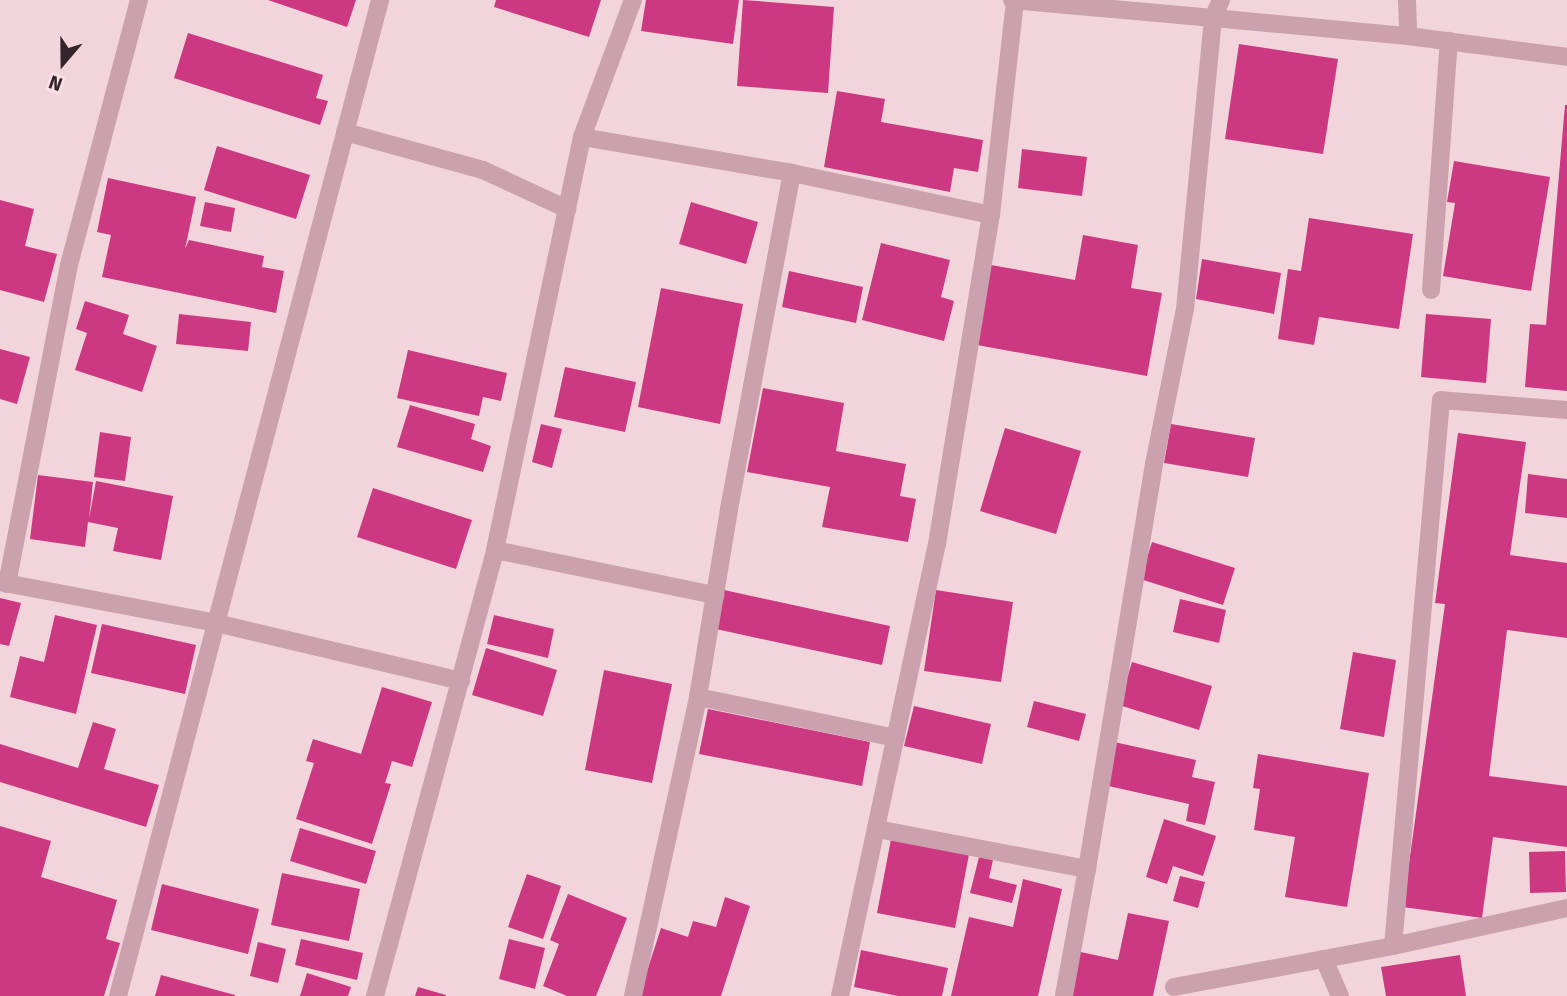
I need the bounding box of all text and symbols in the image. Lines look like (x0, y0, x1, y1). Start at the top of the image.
north arrow (28, 28, 98, 98)
text: N (46, 70, 66, 96)

